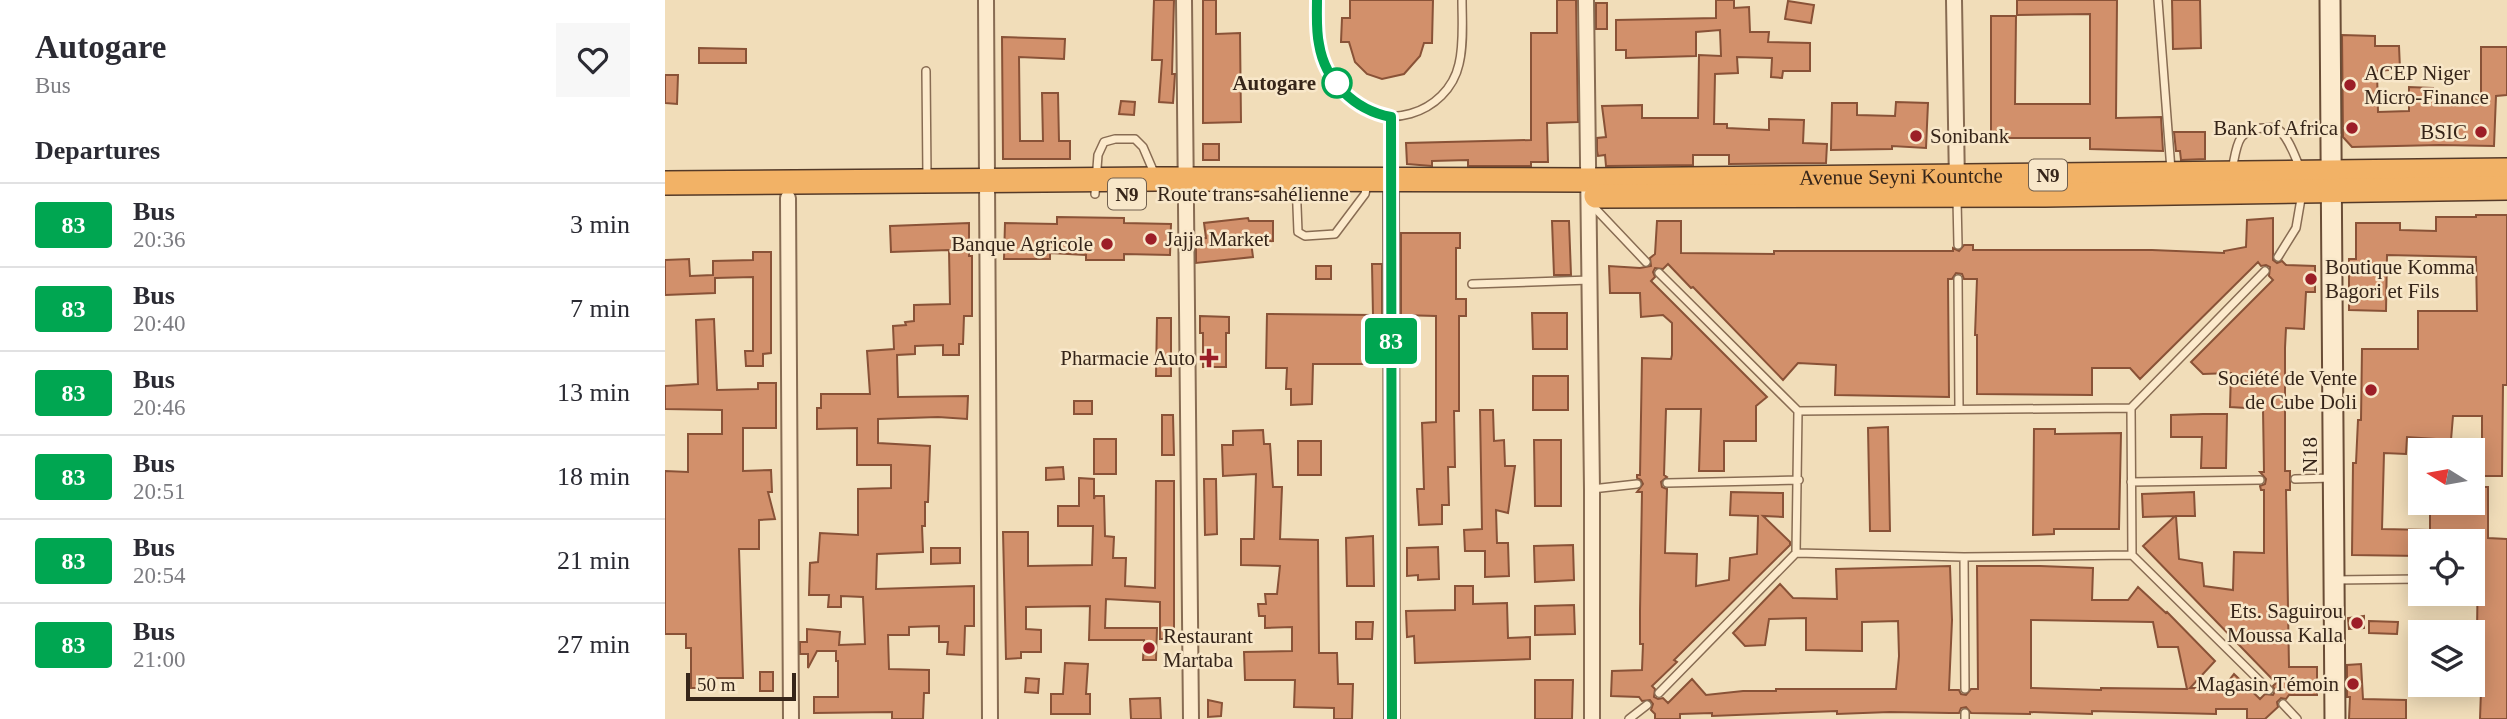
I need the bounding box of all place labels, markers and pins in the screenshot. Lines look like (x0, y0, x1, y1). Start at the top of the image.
place label: ACEP Niger Micro-Finance (2364, 61, 2489, 109)
marker: Autogare (1322, 68, 1352, 98)
place label: Autogare (1232, 71, 1316, 95)
marker: ACEP Niger Micro-Finance (2342, 77, 2358, 93)
place label: Bank of Africa (2213, 116, 2339, 140)
marker: Bank of Africa (2344, 120, 2360, 136)
place label: BSIC (2420, 120, 2467, 144)
place label: Sonibank (1930, 124, 2010, 148)
marker: BSIC (2473, 124, 2489, 140)
marker: Sonibank (1908, 128, 1924, 144)
place label: Jajja Market (1165, 227, 1270, 251)
marker: Jajja Market (1143, 231, 1159, 247)
place label: Banque Agricole (951, 232, 1093, 256)
marker: Banque Agricole (1099, 236, 1115, 252)
place label: Boutique Komma Bagori et Fils (2325, 255, 2476, 303)
marker: Boutique Komma Bagori et Fils (2303, 271, 2319, 287)
place label: Pharmacie Auto (1060, 346, 1195, 370)
marker: Pharmacie Auto (1201, 350, 1217, 366)
place label: Société de Vente de Cube Doli (2217, 366, 2357, 414)
marker: Société de Vente de Cube Doli (2363, 382, 2379, 398)
place label: Ets. Saguirou Moussa Kalla (2227, 599, 2344, 647)
marker: Ets. Saguirou Moussa Kalla (2349, 615, 2365, 631)
place label: Restaurant Martaba (1163, 624, 1253, 672)
marker: Restaurant Martaba (1141, 640, 1157, 656)
place label: Magasin Témoin (2196, 672, 2339, 696)
marker: Magasin Témoin (2345, 676, 2361, 692)

